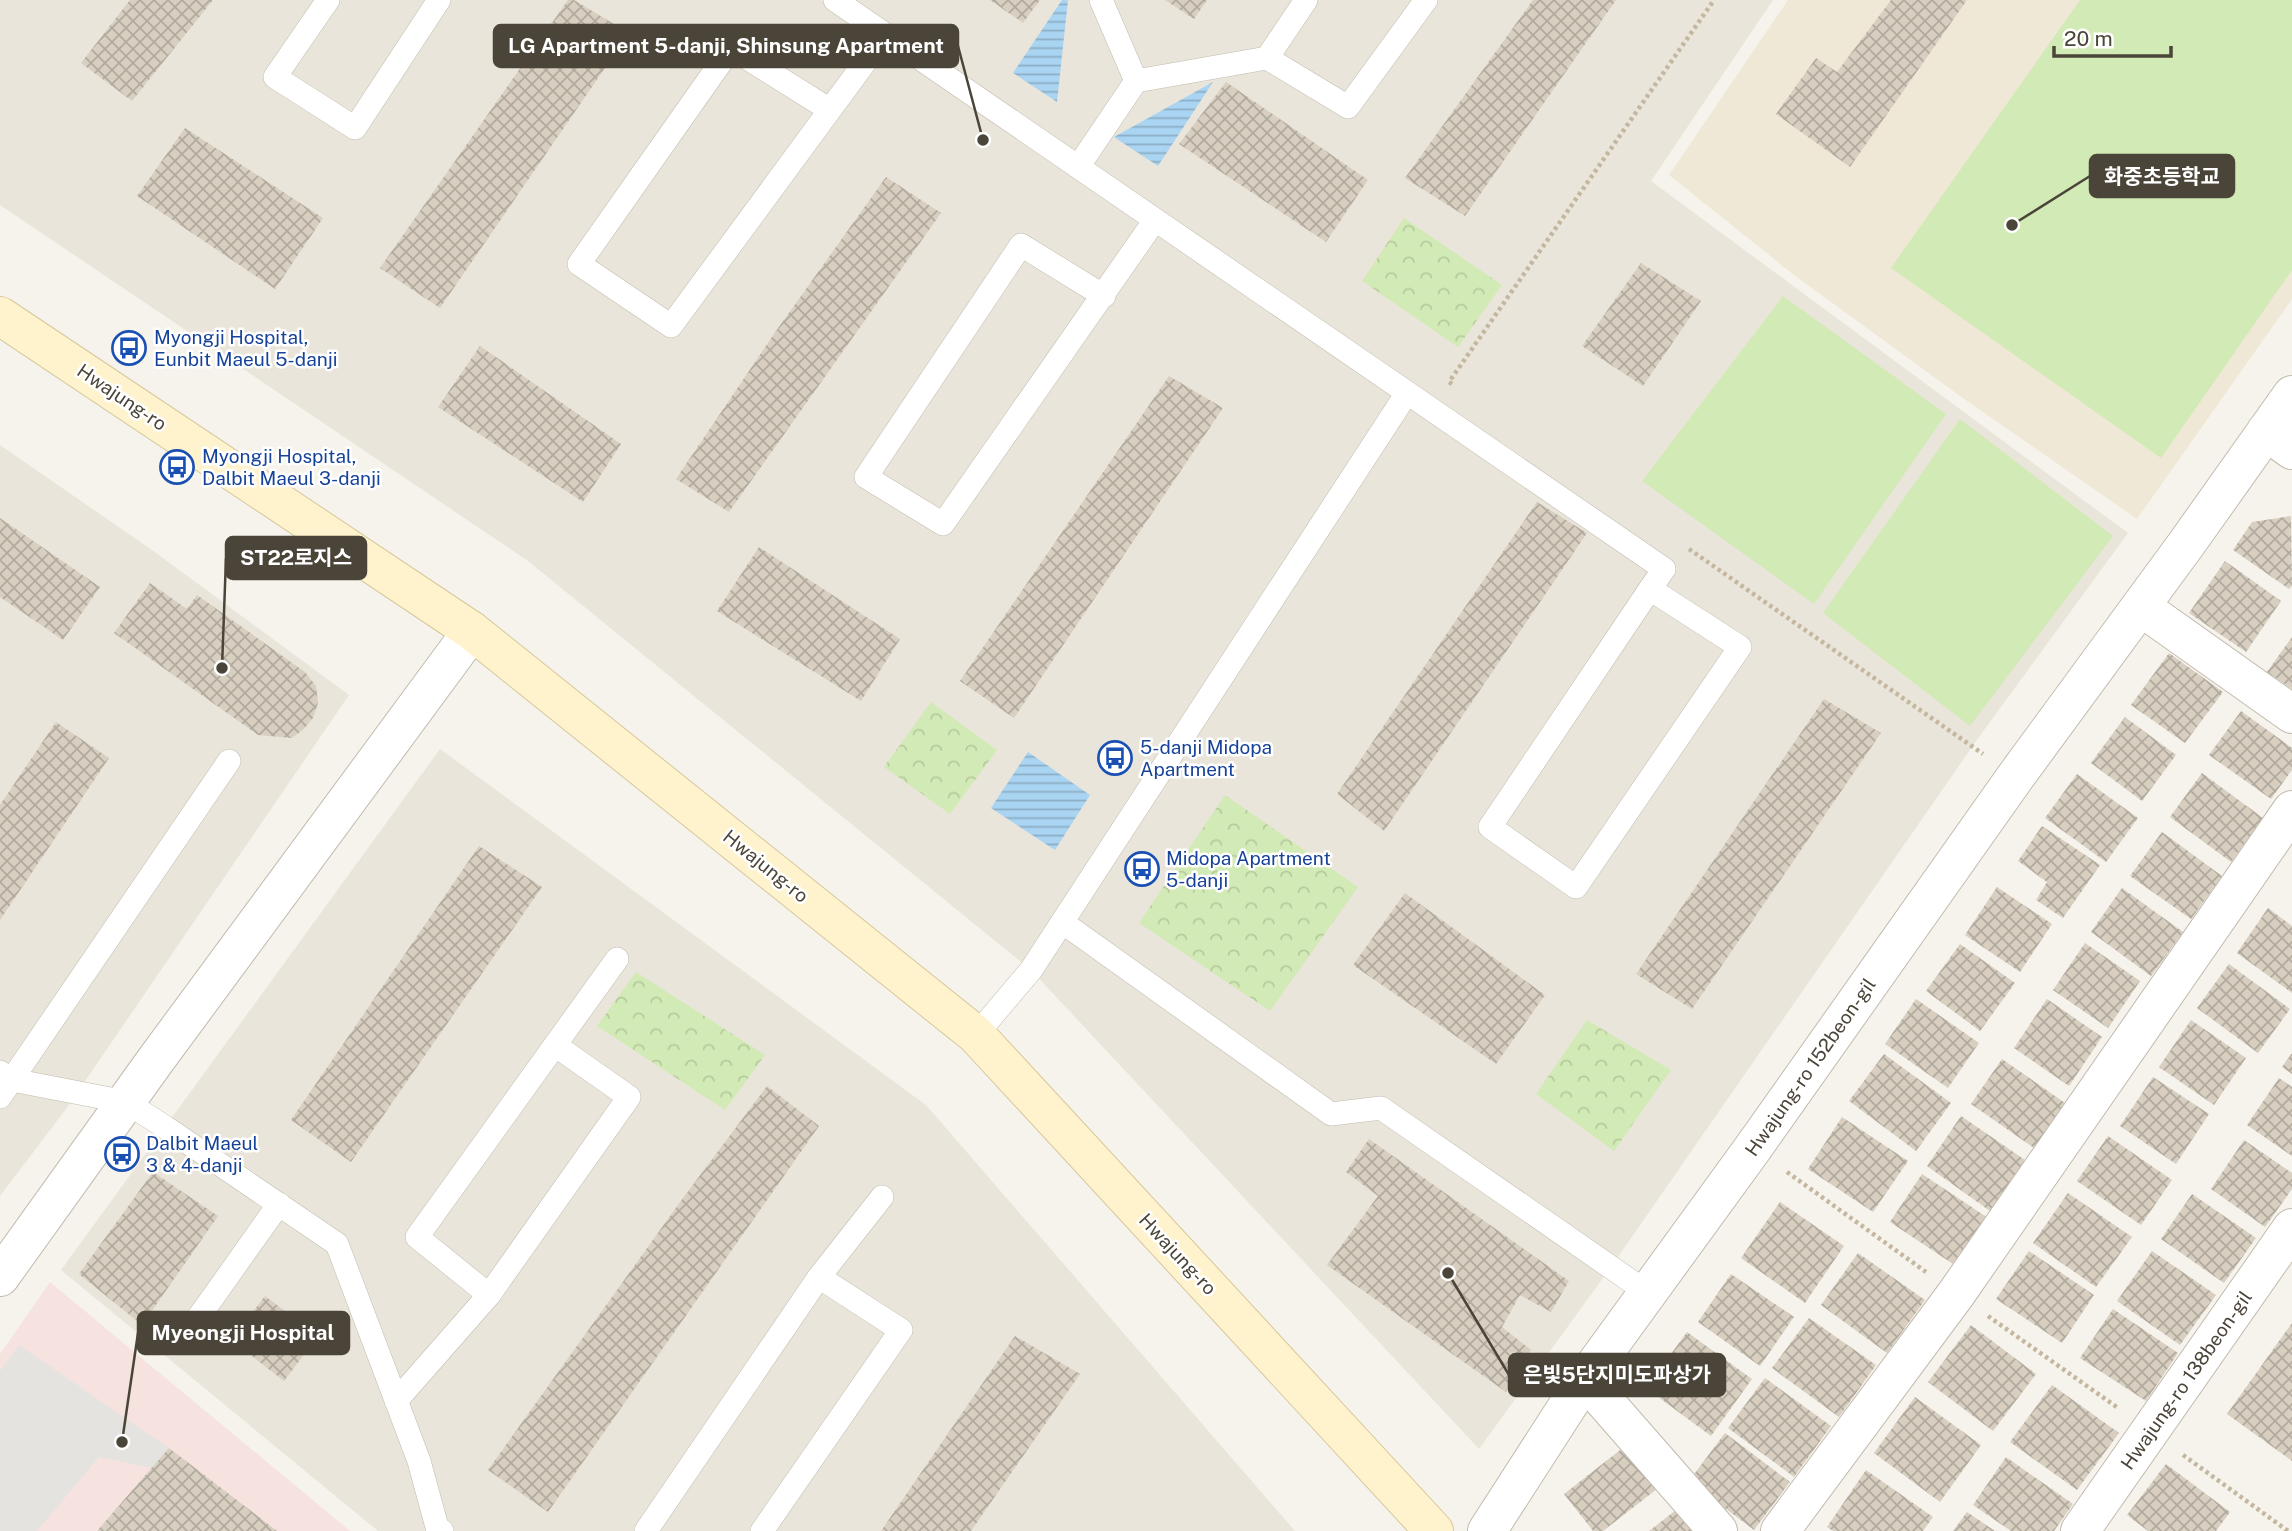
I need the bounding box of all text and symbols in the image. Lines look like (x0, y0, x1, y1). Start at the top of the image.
scale bar (2054, 14, 2171, 58)
callout: LG Apartment 5-danji, Shinsung Apartment (494, 25, 958, 67)
text: 20 m (2064, 26, 2113, 51)
text: LG Apartment 5-danji, Shinsung Apartment (508, 33, 944, 58)
callout: 화중초등학교 (2090, 155, 2234, 197)
text: 화중초등학교 (2104, 164, 2220, 189)
place label: Myongji Hospital, Eunbit Maeul 5-danji (154, 326, 337, 370)
bus stop icon: Myongji Hospital, Eunbit Maeul 5-danji (110, 329, 148, 367)
street label: Hwajung-ro (73, 359, 171, 435)
place label: Myongji Hospital, Dalbit Maeul 3-danji (202, 445, 381, 489)
bus stop icon: Myongji Hospital, Dalbit Maeul 3-danji (158, 448, 196, 486)
callout: ST22로지스 (226, 537, 366, 579)
text: ST22로지스 (240, 545, 352, 570)
place label: 5-danji Midopa Apartment (1140, 736, 1272, 780)
bus stop icon: 5-danji Midopa Apartment (1096, 739, 1134, 777)
street label: Hwajung-ro (719, 825, 813, 907)
place label: Midopa Apartment 5-danji (1166, 847, 1331, 891)
bus stop icon: Midopa Apartment 5-danji (1123, 850, 1161, 888)
street label: Hwajung-ro 152beon-gil (1740, 974, 1880, 1160)
place label: Dalbit Maeul 3 & 4-danji (146, 1132, 258, 1176)
bus stop icon: Dalbit Maeul 3 & 4-danji (103, 1135, 141, 1173)
street label: Hwajung-ro (1135, 1209, 1221, 1299)
street label: Hwajung-ro 138beon-gil (2116, 1287, 2256, 1473)
callout: Myeongji Hospital (138, 1312, 349, 1354)
text: Myeongji Hospital (152, 1320, 334, 1345)
callout: 은빛5단지미도파상가 (1509, 1354, 1725, 1396)
text: 은빛5단지미도파상가 (1523, 1362, 1711, 1387)

